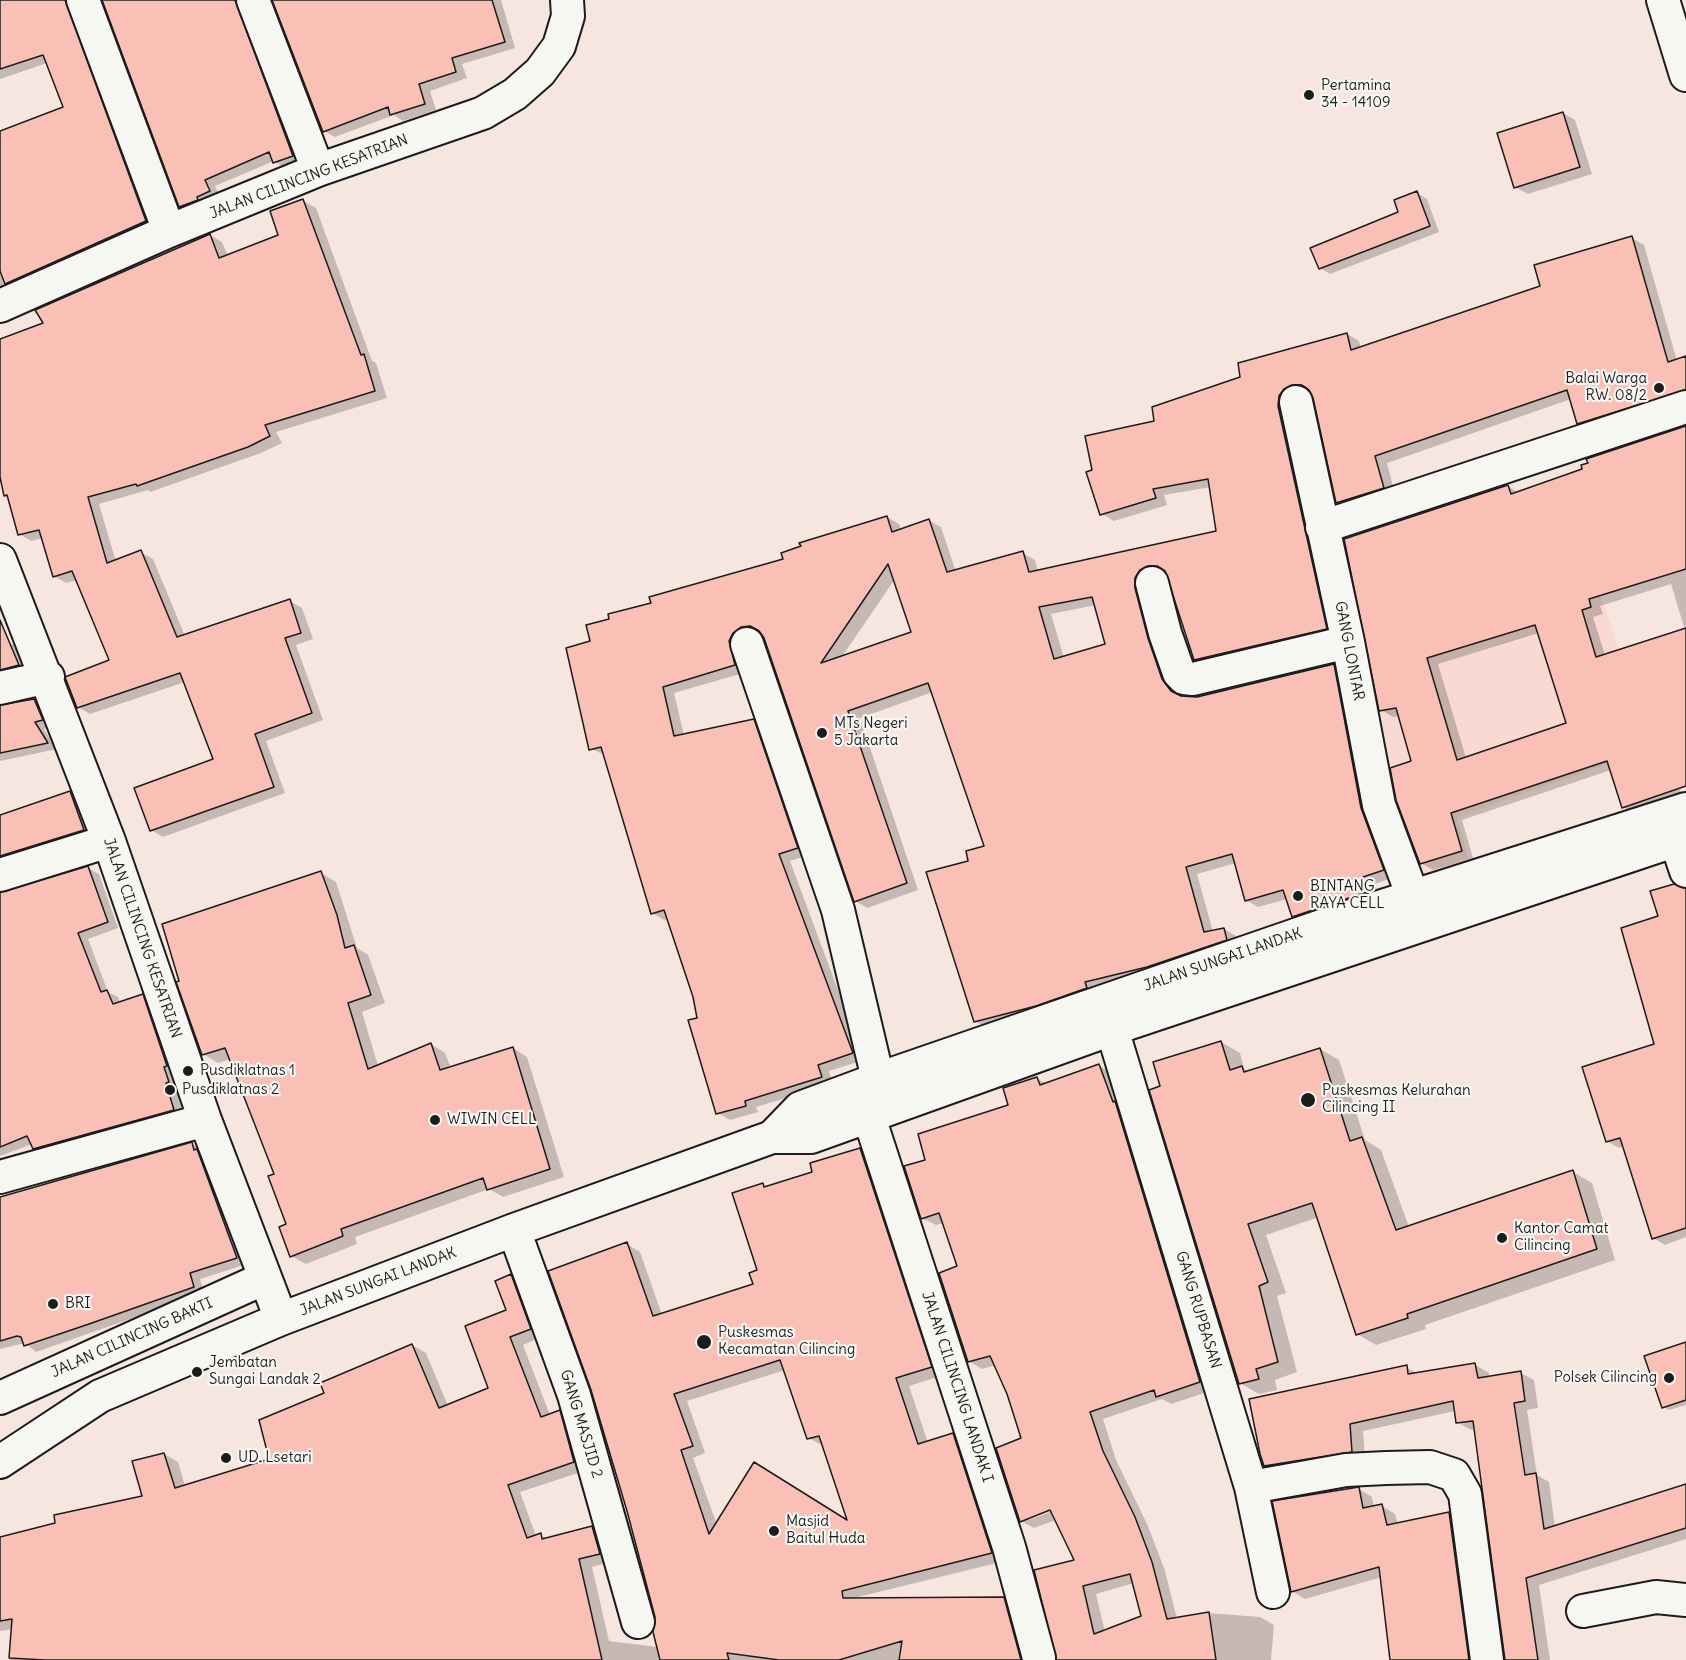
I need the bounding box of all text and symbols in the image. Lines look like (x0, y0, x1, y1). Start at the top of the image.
place label: Pertamina 34 - 14109 (1321, 77, 1391, 112)
marker: Pertamina 34 - 14109 (1302, 88, 1316, 102)
street label: JALAN CILINCING KESATRIAN (207, 131, 411, 223)
place label: Balai Warga RW. 08/2 (1565, 370, 1647, 405)
marker: Balai Warga RW. 08/2 (1652, 381, 1666, 395)
street label: GANG LONTAR (1331, 600, 1367, 702)
place label: MTs Negeri 5 Jakarta (834, 715, 908, 750)
marker: MTs Negeri 5 Jakarta (815, 726, 829, 740)
street label: JALAN CILINCING KESATRIAN (99, 835, 185, 1041)
place label: BINTANG RAYA CELL (1310, 878, 1384, 913)
marker: BINTANG RAYA CELL (1291, 889, 1305, 903)
street label: JALAN SUNGAI LANDAK (1141, 924, 1305, 996)
place label: Pusdiklatnas 1 (200, 1062, 295, 1080)
marker: Pusdiklatnas 1 (181, 1064, 195, 1078)
place label: Pusdiklatnas 2 (182, 1081, 279, 1099)
place label: Puskesmas Kelurahan Cilincing II (1322, 1082, 1471, 1117)
marker: Pusdiklatnas 2 (163, 1083, 177, 1097)
marker: Puskesmas Kelurahan Cilincing II (1299, 1091, 1317, 1109)
place label: WIWIN CELL (447, 1111, 536, 1129)
marker: WIWIN CELL (428, 1113, 442, 1127)
place label: Kantor Camat Cilincing (1514, 1220, 1609, 1255)
marker: Kantor Camat Cilincing (1495, 1231, 1509, 1245)
street label: JALAN SUNGAI LANDAK (297, 1244, 459, 1320)
street label: GANG RUPBASAN (1172, 1249, 1224, 1371)
street label: JALAN CILINCING LANDAK I (918, 1289, 996, 1485)
street label: JALAN CILINCING BAKTI (48, 1294, 216, 1382)
place label: BRI (65, 1295, 91, 1313)
marker: BRI (46, 1297, 60, 1311)
place label: Puskesmas Kecamatan Cilincing (718, 1324, 855, 1359)
marker: Puskesmas Kecamatan Cilincing (695, 1333, 713, 1351)
place label: Jembatan Sungai Landak 2 (209, 1354, 321, 1389)
marker: Jembatan Sungai Landak 2 (190, 1365, 204, 1379)
street label: GANG MASJID 2 (556, 1368, 606, 1480)
place label: Polsek Cilincing (1554, 1369, 1657, 1387)
marker: Polsek Cilincing (1662, 1371, 1676, 1385)
place label: UD. Lsetari (238, 1449, 311, 1467)
marker: UD. Lsetari (219, 1451, 233, 1465)
place label: Masjid Baitul Huda (786, 1513, 865, 1548)
marker: Masjid Baitul Huda (767, 1524, 781, 1538)

